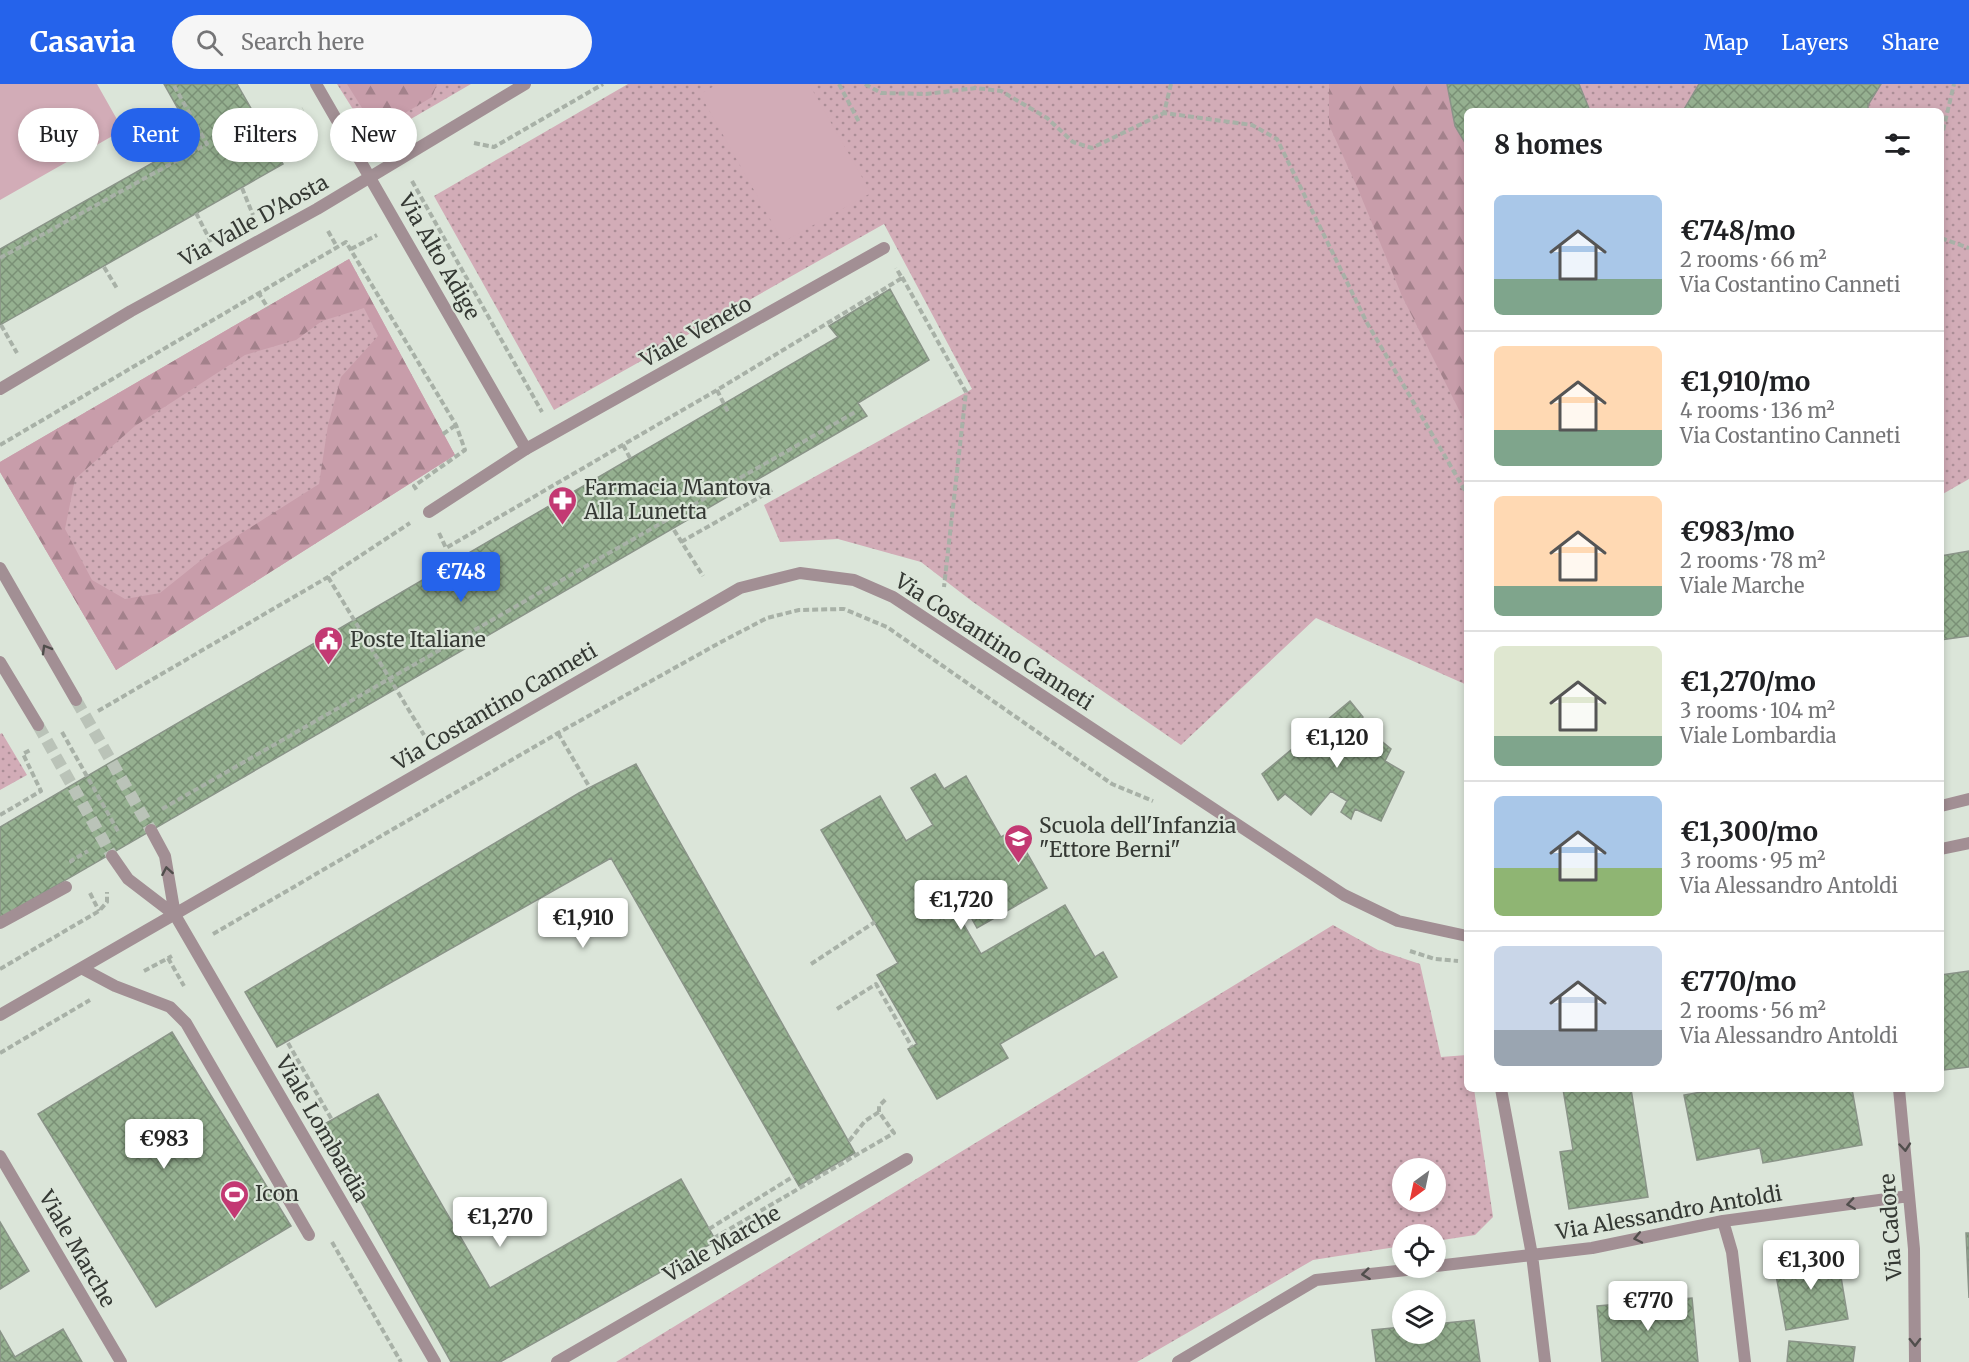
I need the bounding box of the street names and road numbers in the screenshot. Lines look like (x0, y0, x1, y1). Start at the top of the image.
street label: Via Valle D'Aosta (174, 169, 333, 273)
street label: Via Alto Adige (392, 188, 486, 324)
street label: Viale Veneto (634, 290, 756, 374)
street label: Via Costantino Canneti (889, 567, 1099, 716)
street label: Via Costantino Canneti (387, 637, 602, 777)
street label: Viale Lombardia (269, 1050, 375, 1207)
street label: Via Cadore (1873, 1173, 1908, 1282)
street label: Via Alessandro Antoldi (1553, 1179, 1784, 1246)
street label: Viale Marche (33, 1185, 122, 1312)
street label: Viale Marche (658, 1199, 785, 1288)

